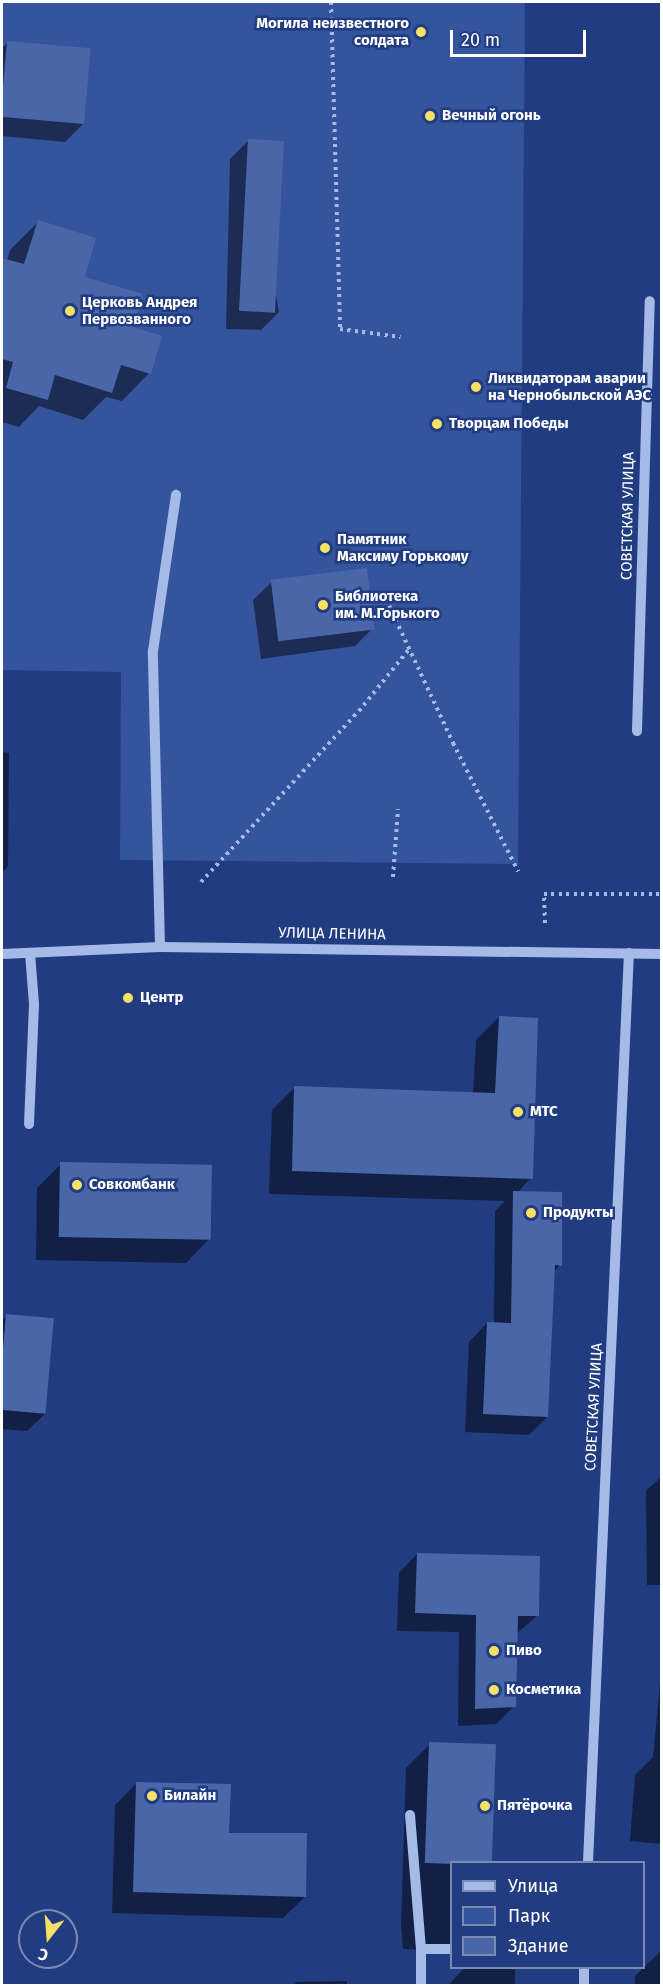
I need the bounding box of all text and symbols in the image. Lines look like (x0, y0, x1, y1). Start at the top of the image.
place label: Могила неизвестного солдата (256, 14, 409, 49)
scale bar (453, 18, 590, 56)
marker: Могила неизвестного солдата (414, 25, 428, 39)
text: 20 m (461, 29, 500, 51)
place label: Вечный огонь (442, 107, 541, 125)
marker: Вечный огонь (423, 109, 437, 123)
place label: Церковь Андрея Первозванного (82, 293, 197, 328)
marker: Церковь Андрея Первозванного (63, 304, 77, 318)
place label: Ликвидаторам аварии на Чернобыльской АЭС (488, 369, 651, 404)
marker: Ликвидаторам аварии на Чернобыльской АЭС (469, 380, 483, 394)
place label: Творцам Победы (449, 415, 569, 433)
marker: Творцам Победы (430, 417, 444, 431)
street label: СОВЕТСКАЯ УЛИЦА (618, 452, 638, 580)
place label: Памятник Максиму Горькому (337, 530, 469, 565)
marker: Памятник Максиму Горькому (318, 541, 332, 555)
place label: Библиотека им. М.Горького (335, 587, 440, 622)
marker: Библиотека им. М.Горького (316, 598, 330, 612)
street label: УЛИЦА ЛЕНИНА (278, 924, 386, 944)
place label: Центр (140, 989, 183, 1007)
marker: Центр (121, 991, 135, 1005)
place label: МТС (530, 1103, 558, 1121)
marker: МТС (511, 1105, 525, 1119)
place label: Совкомбанк (89, 1176, 175, 1194)
marker: Совкомбанк (70, 1178, 84, 1192)
place label: Продукты (543, 1204, 613, 1222)
marker: Продукты (524, 1206, 538, 1220)
street label: СОВЕТСКАЯ УЛИЦА (582, 1343, 606, 1471)
place label: Пиво (506, 1642, 542, 1660)
marker: Пиво (487, 1644, 501, 1658)
place label: Косметика (506, 1681, 581, 1699)
marker: Косметика (487, 1683, 501, 1697)
place label: Билайн (164, 1787, 216, 1805)
marker: Билайн (145, 1789, 159, 1803)
place label: Пятёрочка (497, 1797, 572, 1815)
marker: Пятёрочка (478, 1799, 492, 1813)
legend (450, 1861, 645, 1969)
text: Улица (508, 1875, 558, 1897)
text: Парк (508, 1905, 550, 1927)
north arrow (18, 1909, 78, 1969)
text: Здание (508, 1935, 569, 1957)
text: С (36, 1944, 50, 1965)

